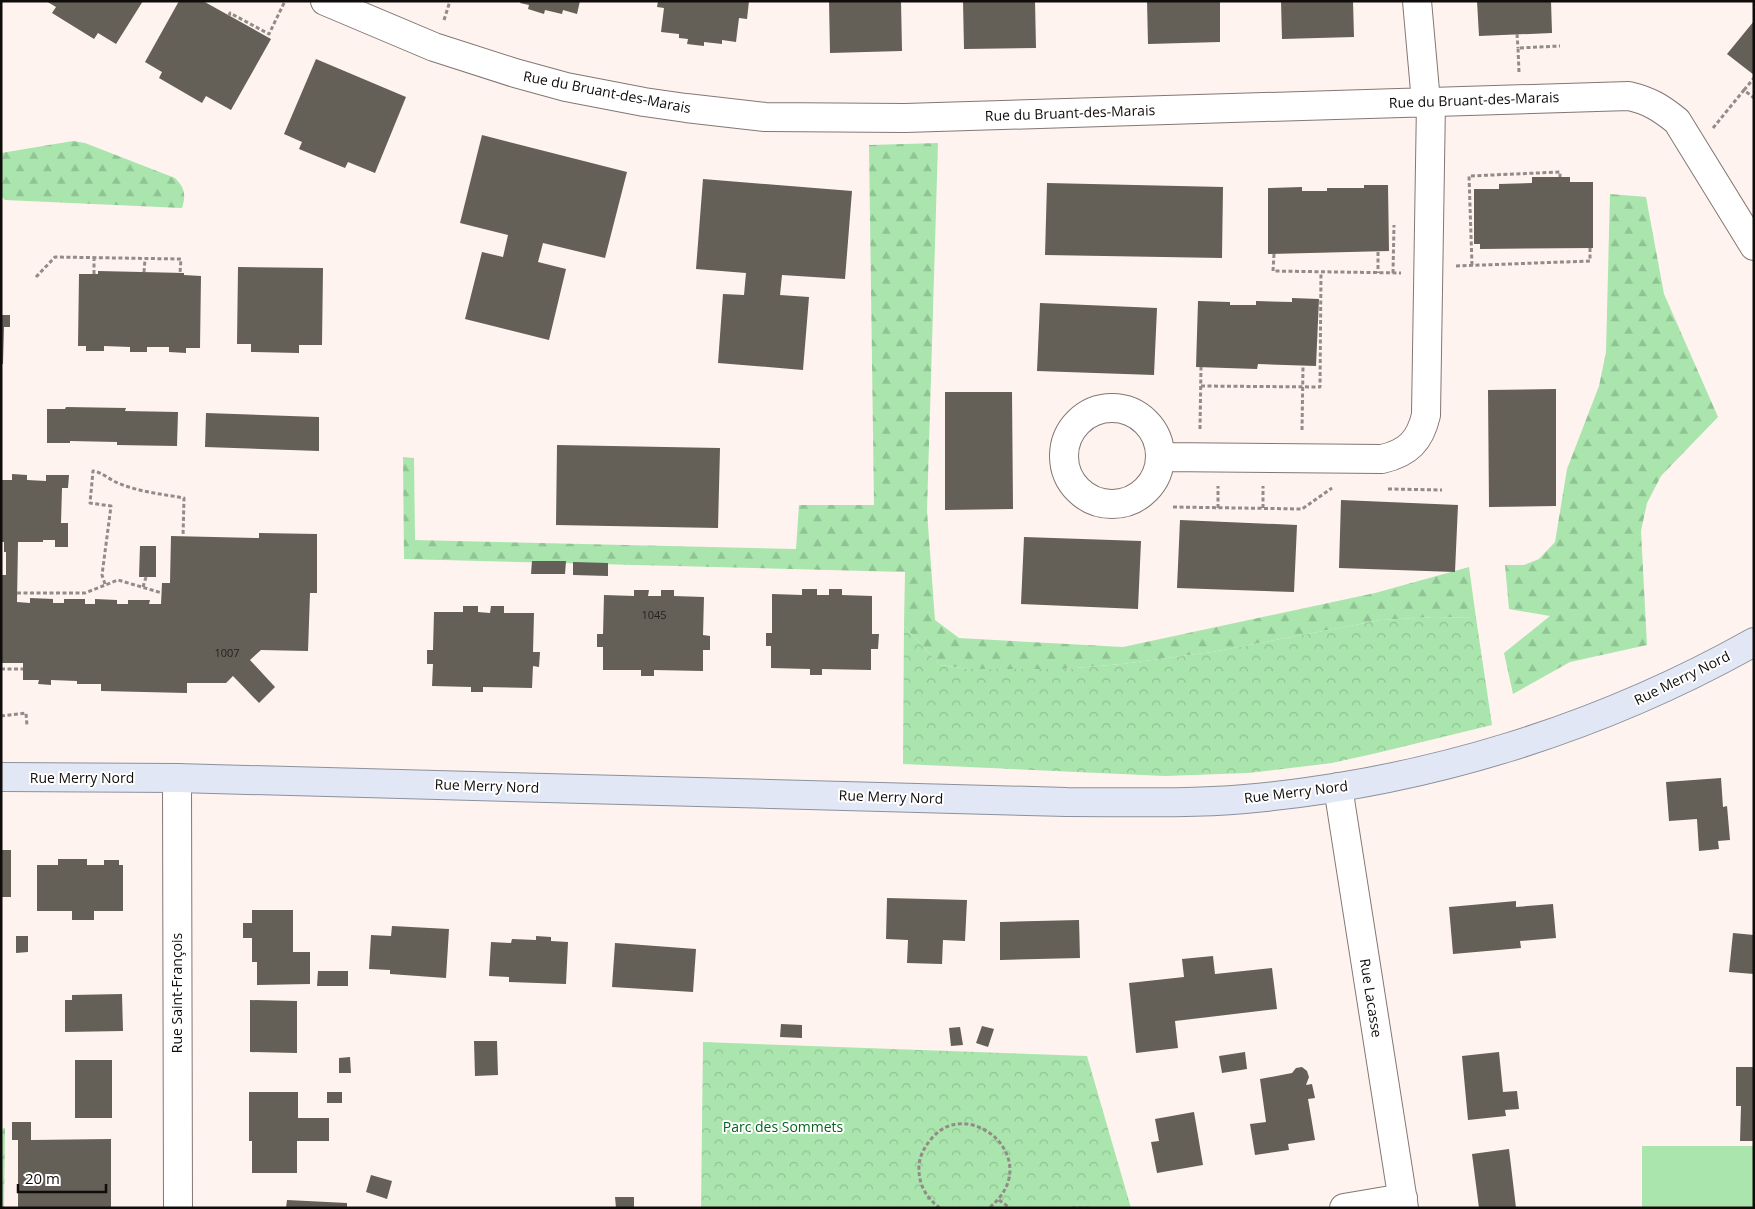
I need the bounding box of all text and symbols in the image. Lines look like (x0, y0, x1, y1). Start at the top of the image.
street label: Rue du Bruant-des-Marais (522, 66, 693, 117)
street label: Rue du Bruant-des-Marais (1388, 87, 1560, 112)
street label: Rue du Bruant-des-Marais (984, 100, 1156, 125)
house number: 1045 (641, 607, 667, 622)
house number: 1007 (214, 645, 240, 660)
street label: Rue Merry Nord (1631, 646, 1733, 709)
street label: Rue Merry Nord (30, 768, 134, 787)
street label: Rue Merry Nord (434, 774, 540, 797)
street label: Rue Merry Nord (1243, 776, 1349, 807)
street label: Rue Merry Nord (838, 785, 944, 808)
street label: Rue Saint-François (167, 932, 186, 1053)
street label: Rue Lacasse (1356, 957, 1387, 1039)
park label: Parc des Sommets (723, 1117, 844, 1136)
scale bar (18, 1162, 105, 1194)
text: 20 m (25, 1168, 60, 1188)

